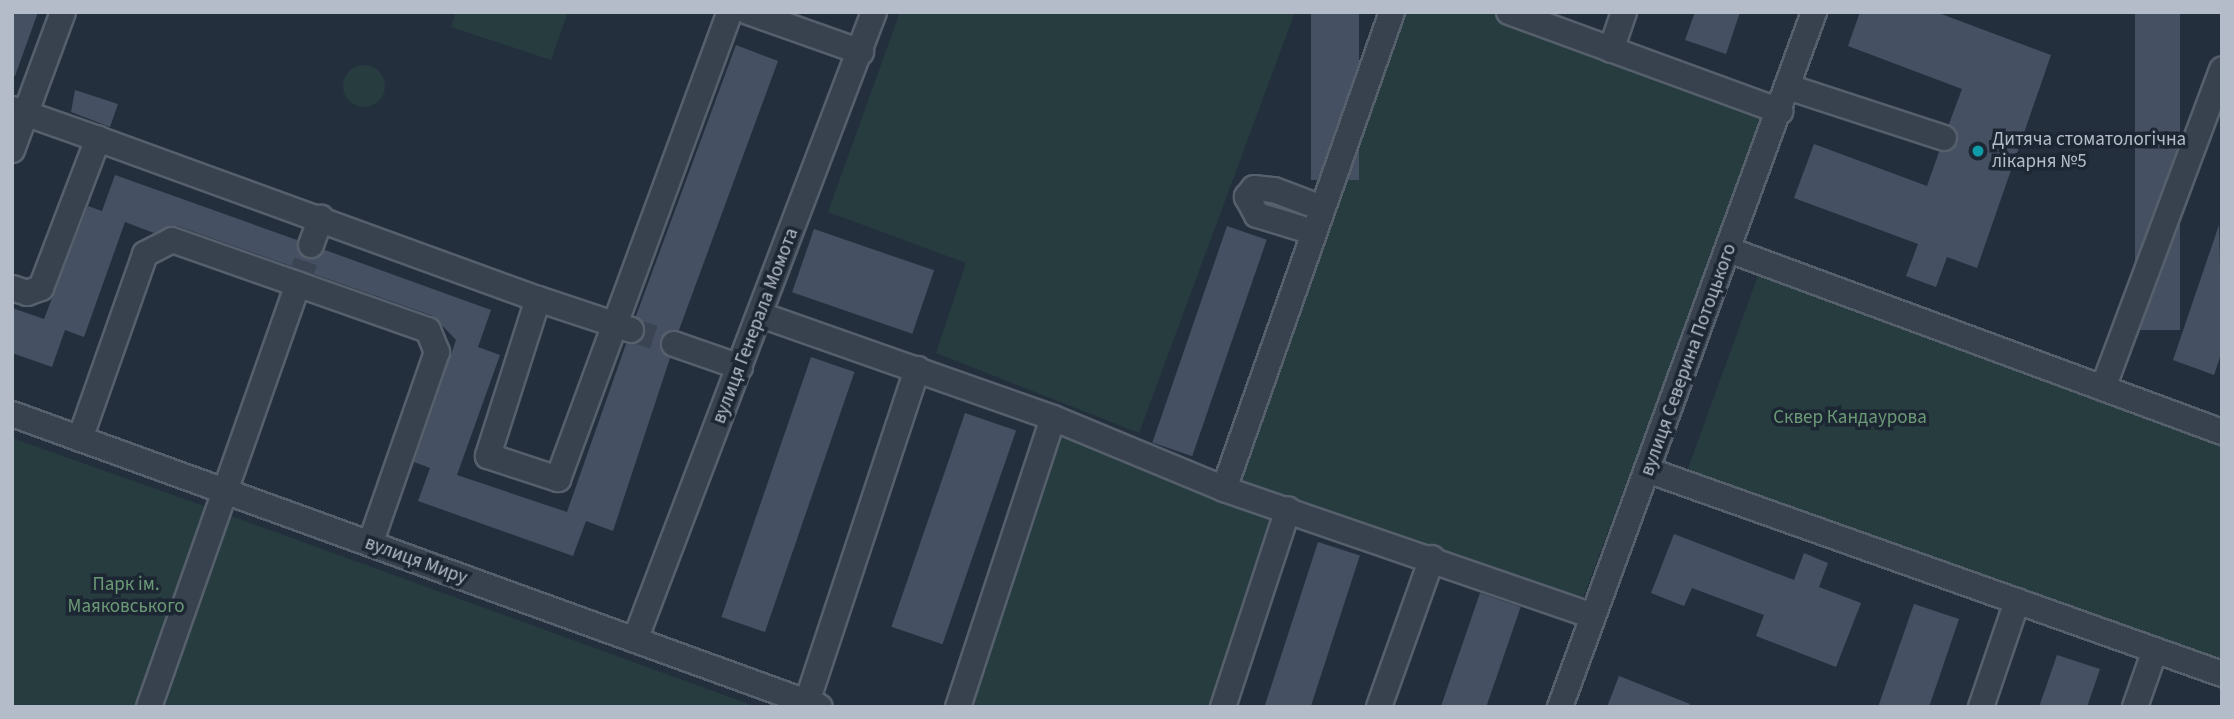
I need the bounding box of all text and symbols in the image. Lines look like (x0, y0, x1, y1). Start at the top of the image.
place label: Дитяча стоматологiчна лiкарня №5 (1992, 129, 2186, 173)
marker: Дитяча стоматологiчна лiкарня №5 (1970, 143, 1986, 159)
street label: вулиця Генерала Момота (708, 225, 804, 427)
street label: вулиця Северина Потоцького (1636, 241, 1742, 479)
park label: Сквер Кандаурова (1773, 407, 1927, 429)
street label: вулиця Миру (362, 532, 470, 590)
park label: Парк ім. Маяковського (68, 574, 184, 618)

